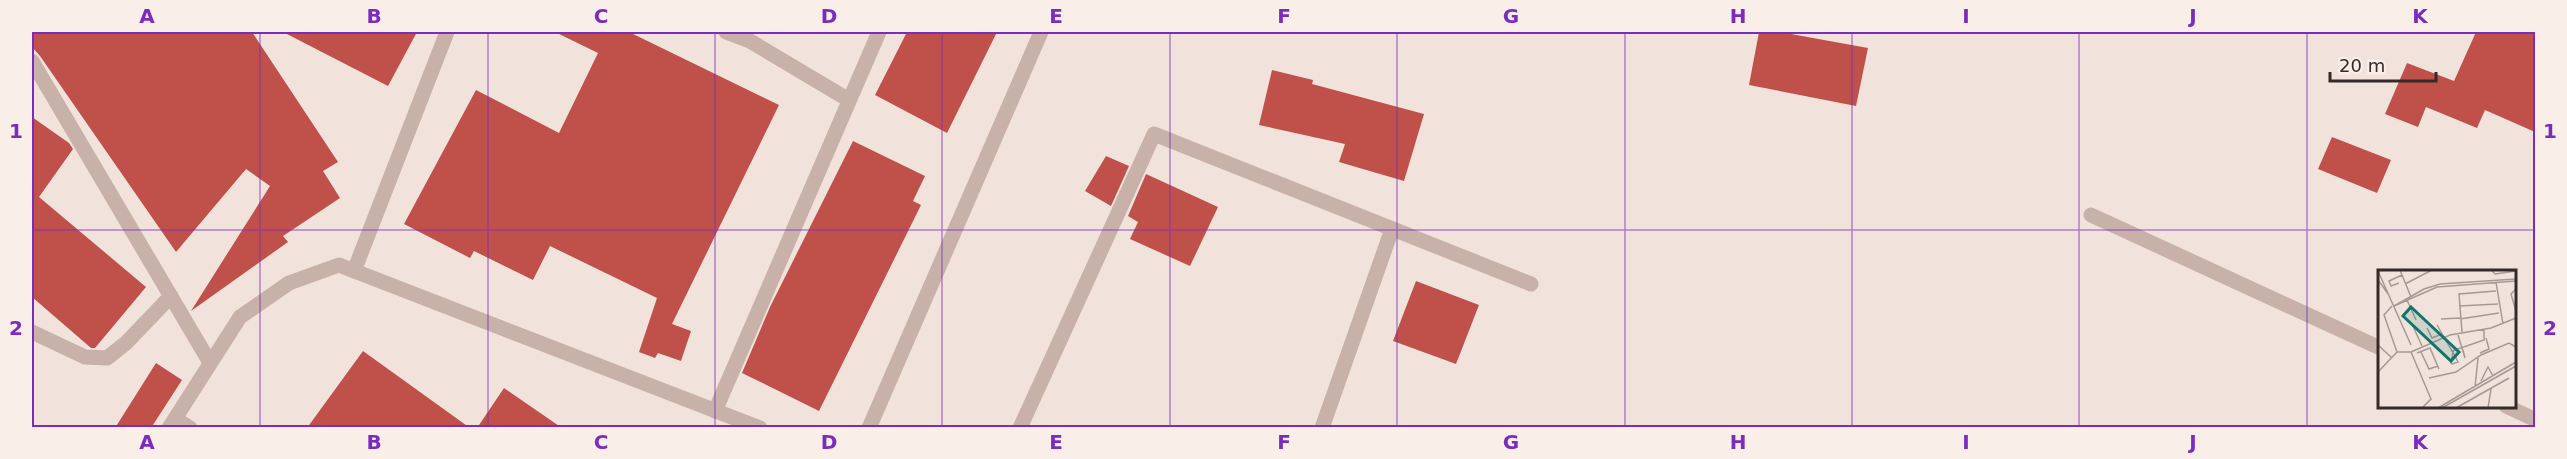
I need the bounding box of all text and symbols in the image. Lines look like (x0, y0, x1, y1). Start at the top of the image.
text: A (139, 4, 155, 28)
text: B (366, 4, 382, 28)
text: C (594, 4, 608, 28)
text: D (821, 4, 837, 28)
text: E (1049, 4, 1063, 28)
text: F (1277, 4, 1291, 28)
text: G (1503, 4, 1519, 28)
text: H (1730, 4, 1746, 28)
text: I (1962, 4, 1970, 28)
text: J (2187, 4, 2197, 28)
text: K (2412, 4, 2429, 28)
scale bar (2330, 45, 2436, 83)
text: 20 m (2339, 55, 2385, 76)
text: 1 (9, 119, 23, 143)
text: 1 (2543, 119, 2557, 143)
inset map (2378, 270, 2516, 408)
text: 2 (9, 316, 23, 340)
text: 2 (2543, 316, 2557, 340)
text: A (139, 430, 155, 454)
text: B (366, 430, 382, 454)
text: C (594, 430, 608, 454)
text: D (821, 430, 837, 454)
text: E (1049, 430, 1063, 454)
text: F (1277, 430, 1291, 454)
text: G (1503, 430, 1519, 454)
text: H (1730, 430, 1746, 454)
text: I (1962, 430, 1970, 454)
text: J (2187, 430, 2197, 454)
text: K (2412, 430, 2429, 454)

